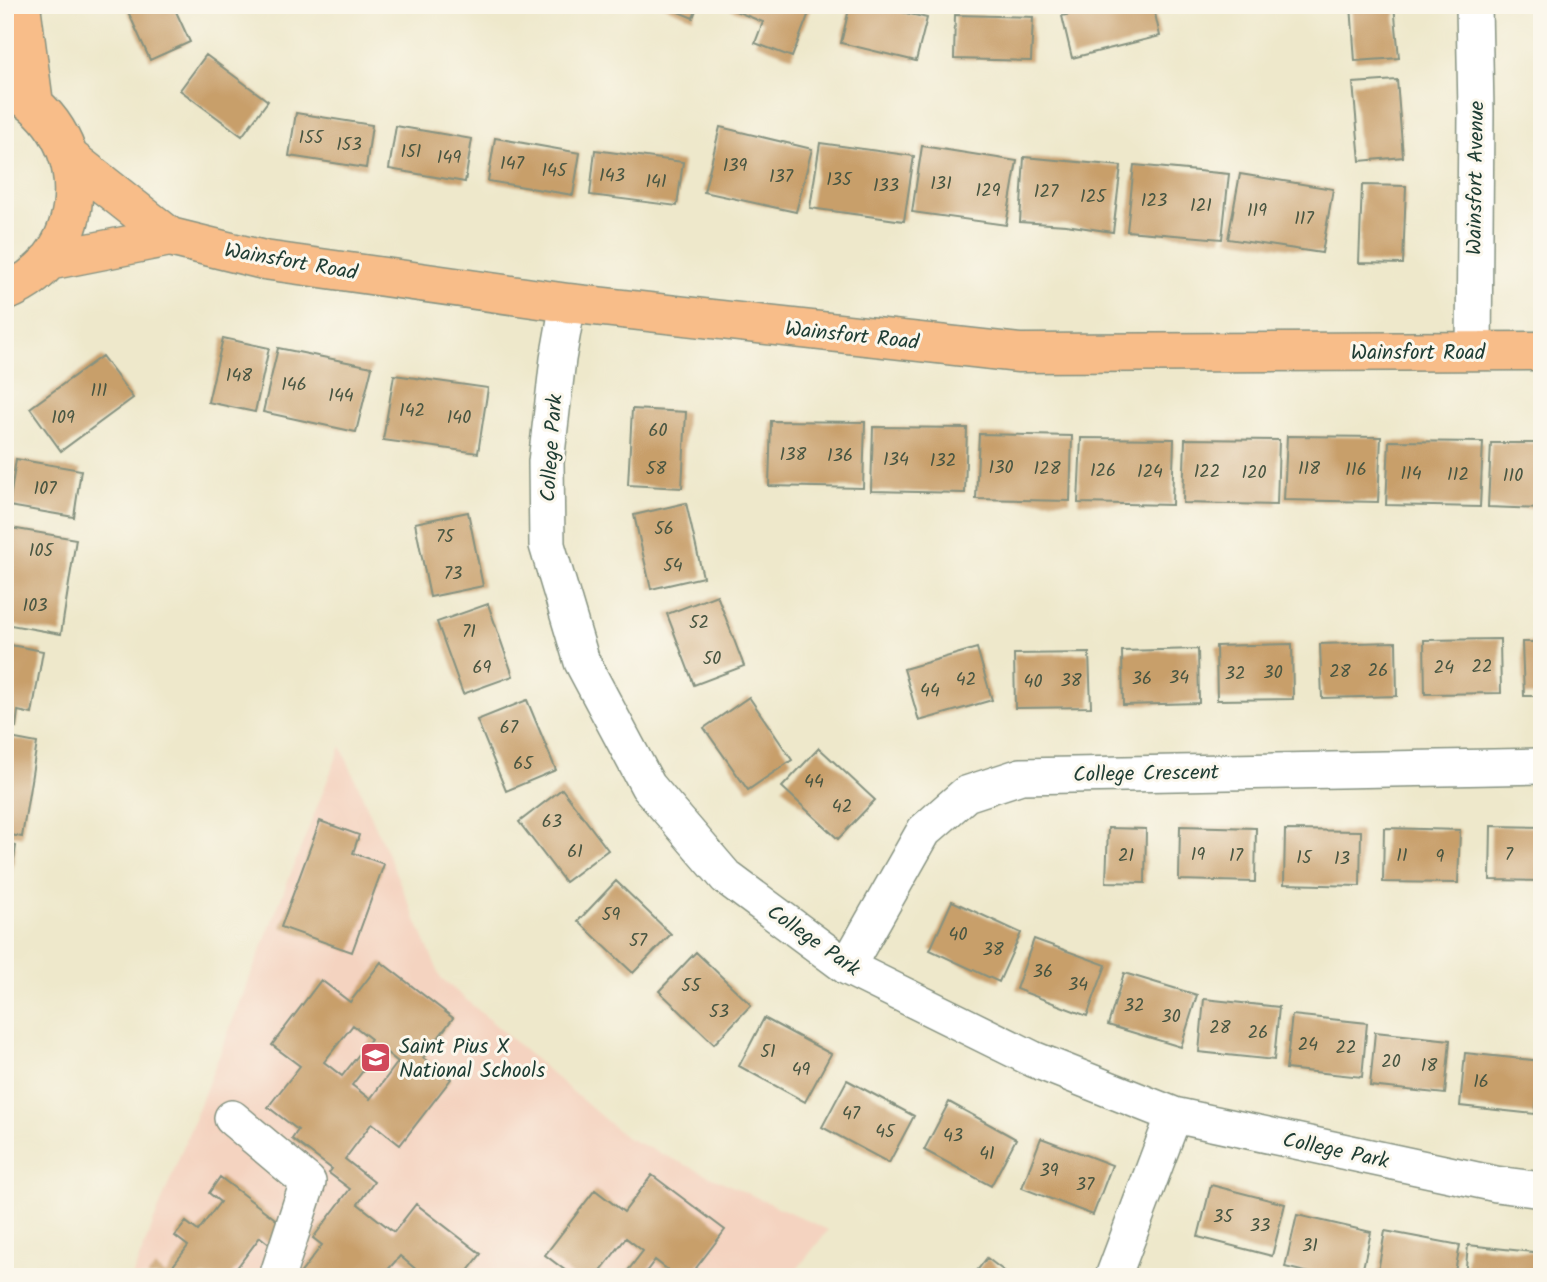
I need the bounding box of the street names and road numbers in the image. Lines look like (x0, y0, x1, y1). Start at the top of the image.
street label: Wainsfort Avenue (1459, 100, 1494, 255)
street label: Wainsfort Road (222, 235, 360, 290)
street label: Wainsfort Road (783, 313, 921, 360)
street label: Wainsfort Road (1351, 337, 1486, 370)
street label: College Park (532, 393, 573, 503)
street label: College Crescent (1073, 757, 1220, 792)
street label: College Park (760, 897, 867, 986)
street label: College Park (1280, 1124, 1392, 1179)

